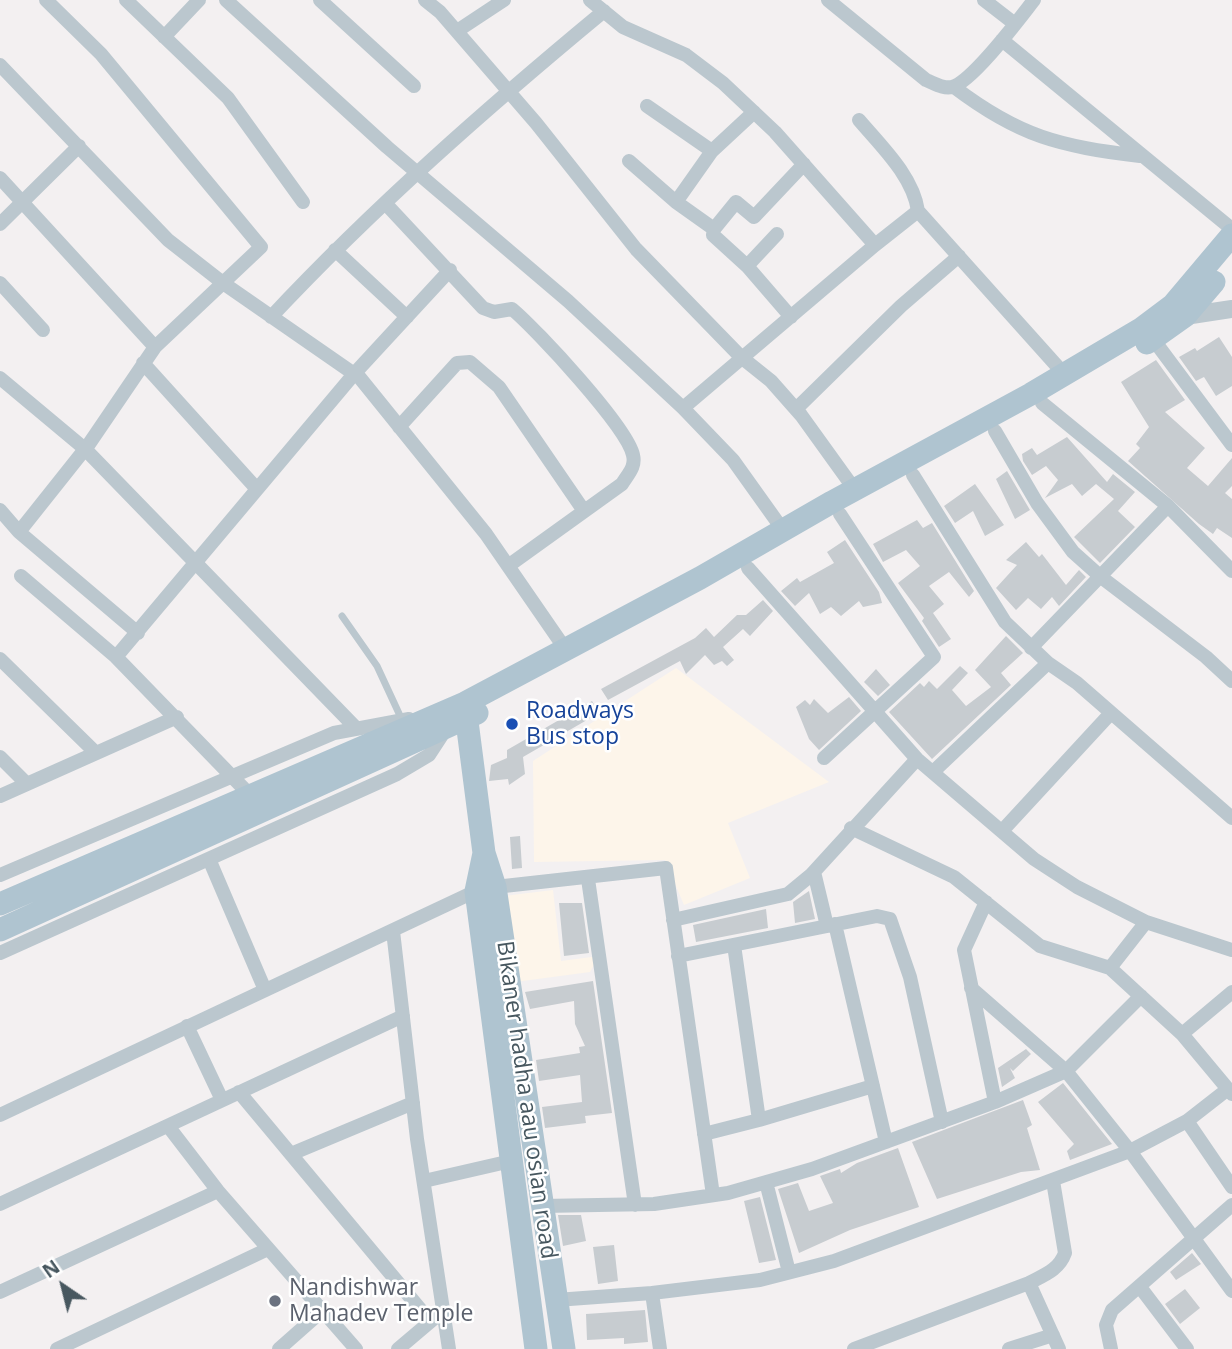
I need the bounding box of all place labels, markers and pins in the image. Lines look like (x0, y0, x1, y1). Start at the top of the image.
place label: Roadways Bus stop (526, 697, 634, 751)
marker: Roadways Bus stop (504, 716, 520, 732)
place label: Nandishwar Mahadev Temple (289, 1274, 473, 1328)
marker: Nandishwar Mahadev Temple (267, 1293, 283, 1309)

